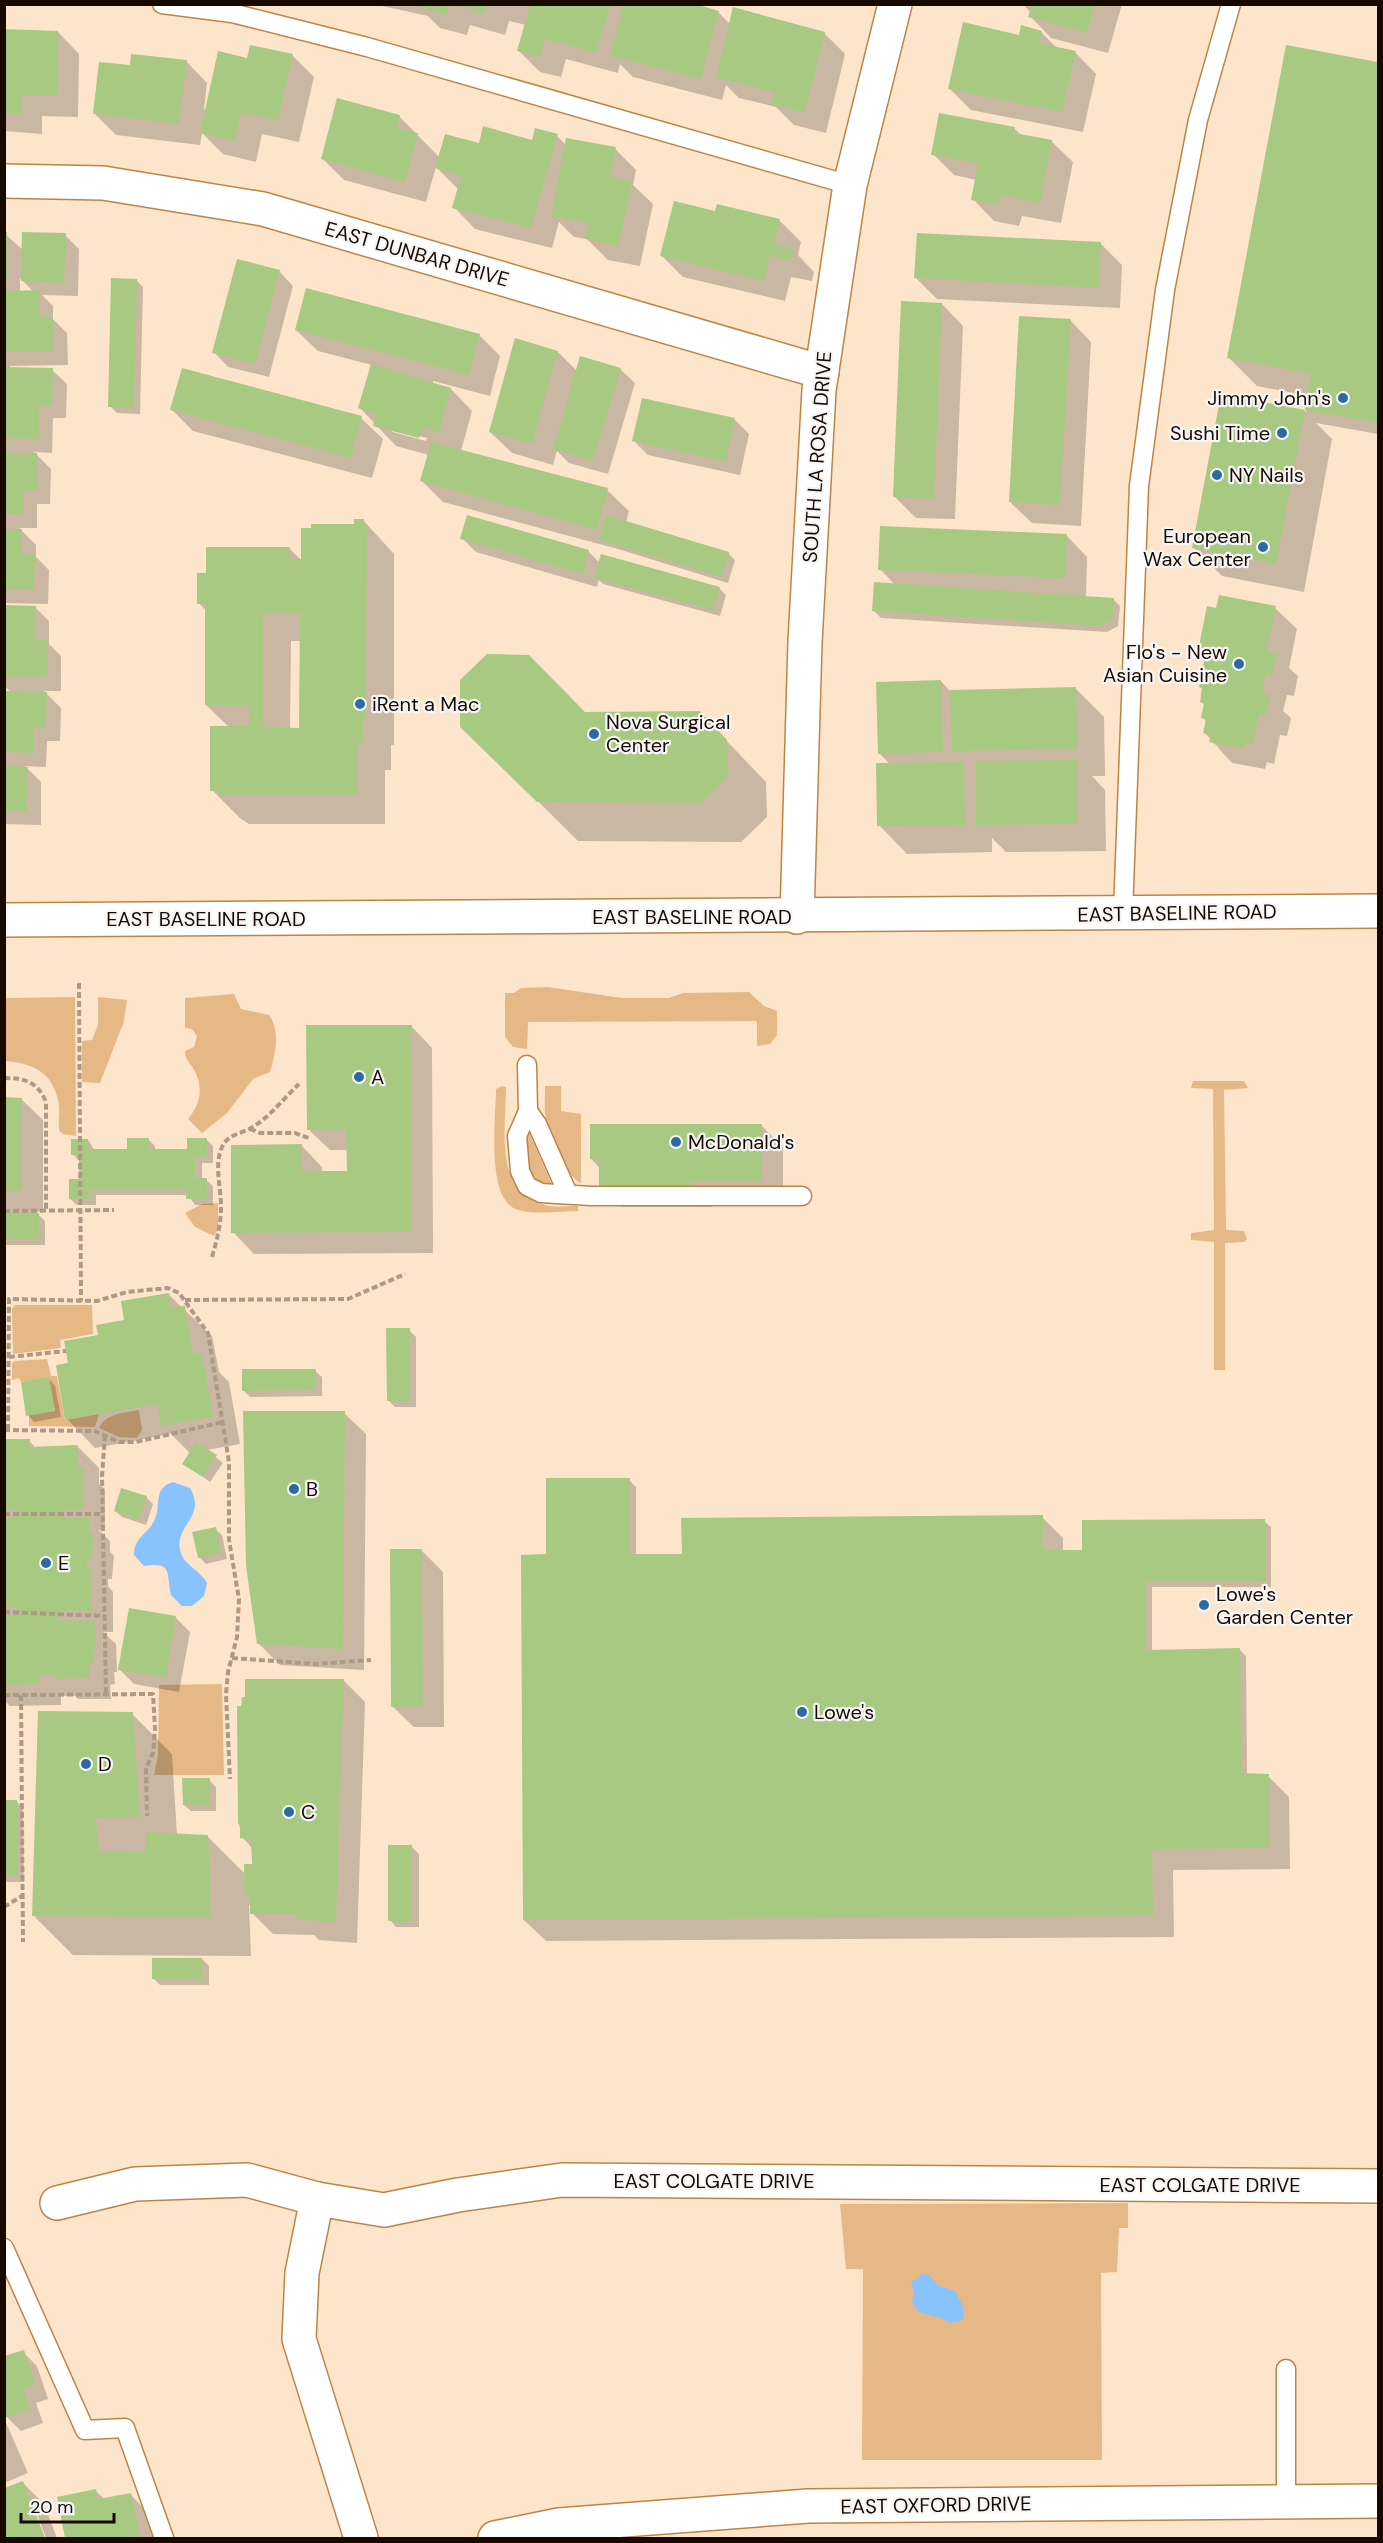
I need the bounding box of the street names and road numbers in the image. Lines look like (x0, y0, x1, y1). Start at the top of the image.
street label: EAST DUNBAR DRIVE (322, 215, 512, 293)
street label: SOUTH LA ROSA DRIVE (797, 350, 837, 564)
street label: EAST BASELINE ROAD (1077, 898, 1277, 928)
street label: EAST BASELINE ROAD (592, 904, 792, 930)
street label: EAST BASELINE ROAD (106, 906, 306, 932)
street label: EAST COLGATE DRIVE (613, 2168, 815, 2194)
street label: EAST COLGATE DRIVE (1099, 2172, 1301, 2198)
street label: EAST OXFORD DRIVE (840, 2490, 1032, 2520)

